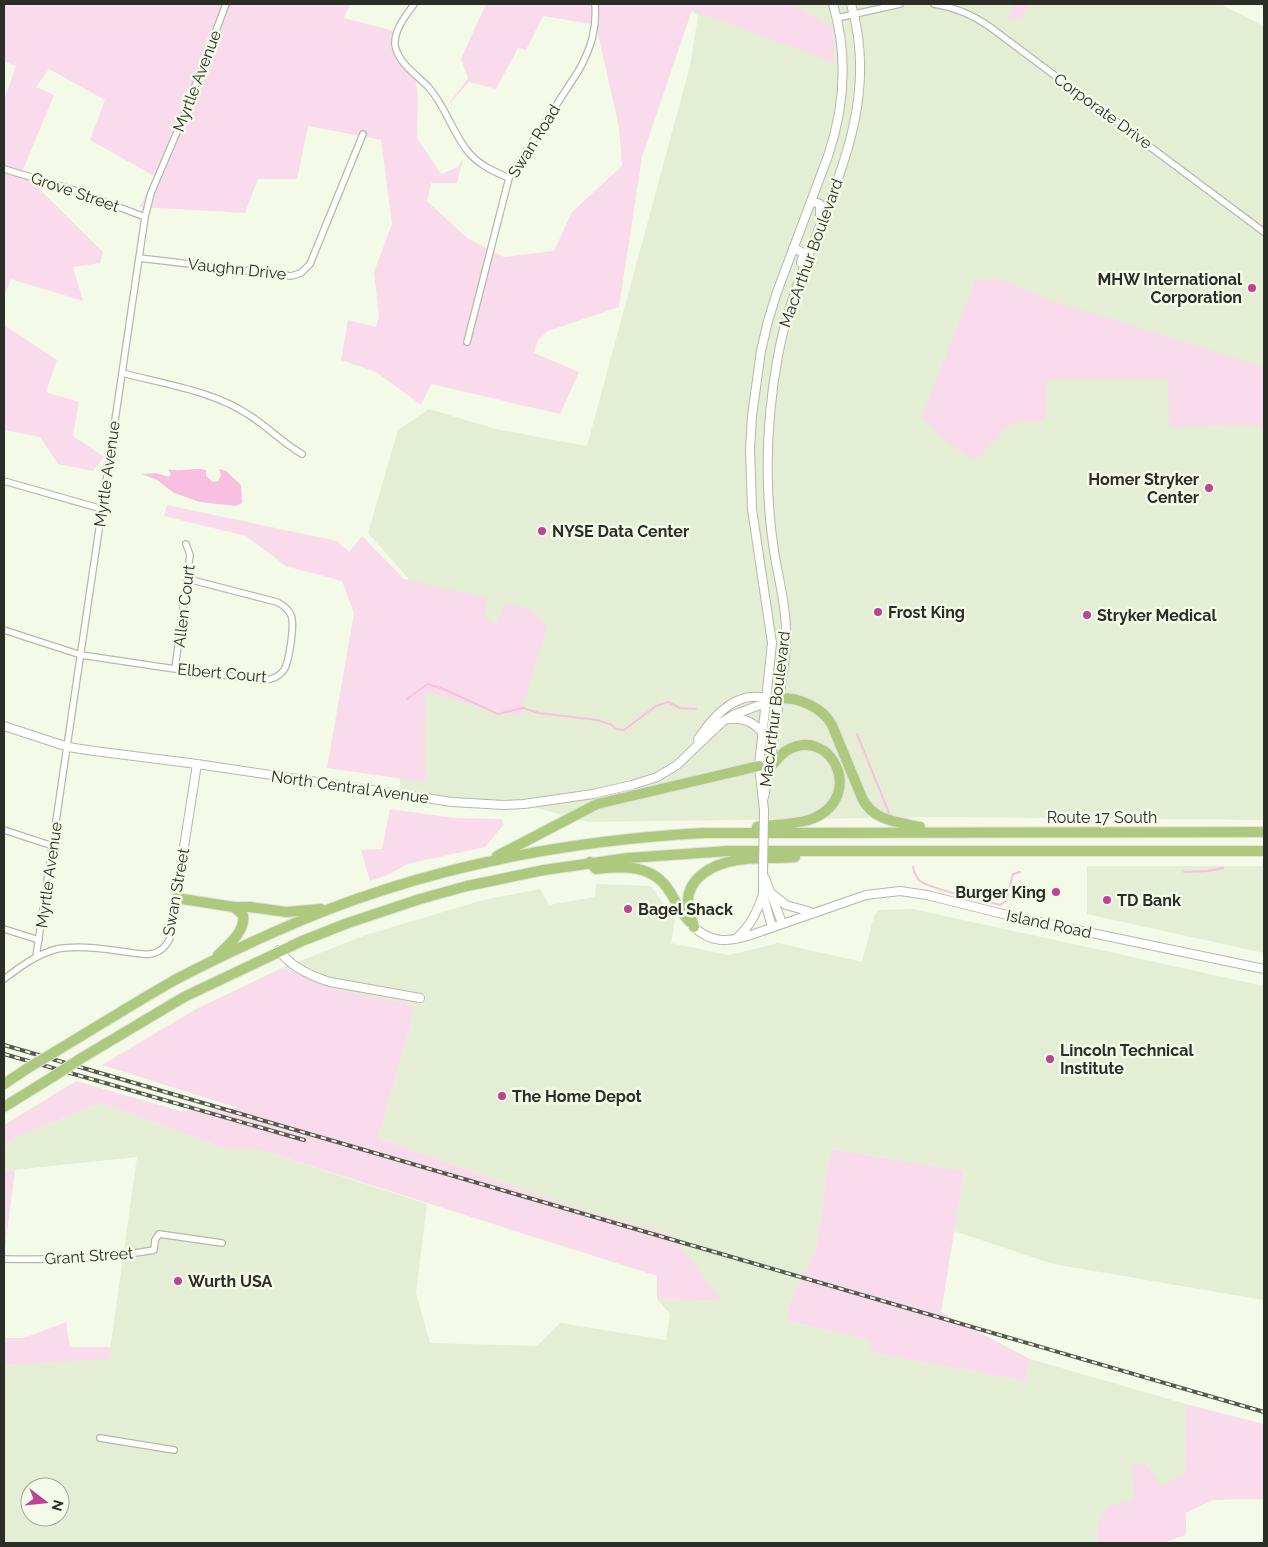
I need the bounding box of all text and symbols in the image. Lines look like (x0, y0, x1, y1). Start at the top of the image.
street label: Myrtle Avenue (169, 28, 225, 134)
street label: Corporate Drive (1050, 69, 1156, 153)
street label: Swan Road (504, 101, 564, 181)
street label: Grove Street (28, 168, 122, 216)
street label: MacArthur Boulevard (775, 176, 847, 330)
street label: Vaughn Drive (187, 254, 287, 284)
place label: MHW International Corporation (1097, 270, 1243, 307)
marker: MHW International Corporation (1246, 282, 1258, 294)
street label: Myrtle Avenue (90, 420, 124, 528)
place label: Homer Stryker Center (1088, 470, 1199, 507)
marker: Homer Stryker Center (1203, 482, 1215, 494)
place label: NYSE Data Center (552, 522, 689, 541)
marker: NYSE Data Center (536, 525, 548, 537)
street label: Allen Court (169, 563, 199, 648)
place label: Frost King (888, 603, 965, 622)
marker: Frost King (872, 606, 884, 618)
place label: Stryker Medical (1097, 606, 1217, 625)
marker: Stryker Medical (1081, 609, 1093, 621)
street label: MacArthur Boulevard (756, 630, 794, 788)
street label: Elbert Court (177, 660, 268, 686)
street label: North Central Avenue (270, 767, 430, 807)
street label: Route 17 South (1047, 808, 1157, 827)
street label: Myrtle Avenue (32, 821, 66, 929)
street label: Swan Street (159, 846, 193, 937)
place label: Burger King (955, 883, 1046, 902)
marker: Burger King (1050, 886, 1062, 898)
place label: TD Bank (1117, 891, 1181, 910)
marker: TD Bank (1101, 894, 1113, 906)
place label: Bagel Shack (638, 900, 733, 919)
marker: Bagel Shack (622, 903, 634, 915)
street label: Island Road (1005, 906, 1093, 942)
place label: Lincoln Technical Institute (1060, 1041, 1194, 1078)
marker: Lincoln Technical Institute (1044, 1053, 1056, 1065)
place label: The Home Depot (512, 1087, 642, 1106)
marker: The Home Depot (496, 1090, 508, 1102)
street label: Grant Street (44, 1243, 135, 1269)
place label: Wurth USA (188, 1272, 272, 1291)
marker: Wurth USA (172, 1275, 184, 1287)
north arrow (20, 1477, 70, 1527)
text: N (48, 1498, 67, 1513)

